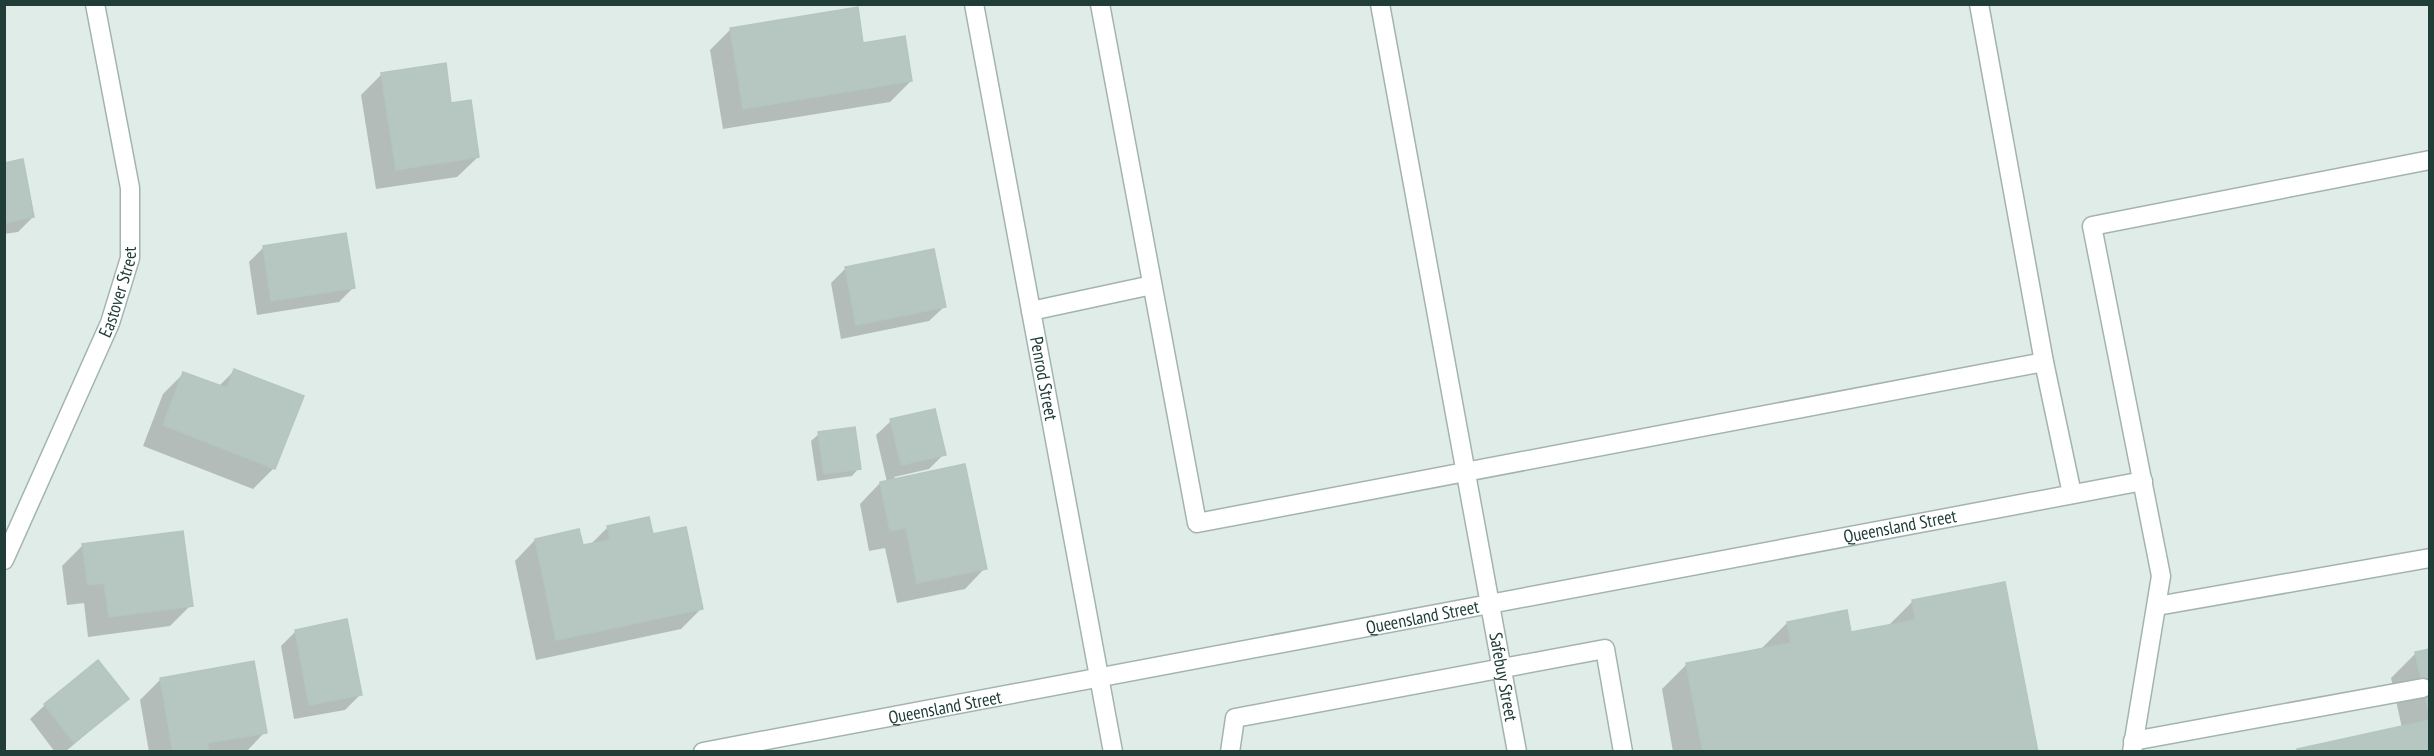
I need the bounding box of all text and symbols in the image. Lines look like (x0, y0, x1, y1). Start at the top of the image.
street label: Eastover Street (93, 247, 141, 341)
street label: Penrod Street (1025, 335, 1063, 422)
street label: Queensland Street (1841, 504, 1958, 548)
street label: Queensland Street (1364, 595, 1481, 639)
street label: Safebuy Street (1484, 630, 1523, 723)
street label: Queensland Street (886, 685, 1003, 729)

